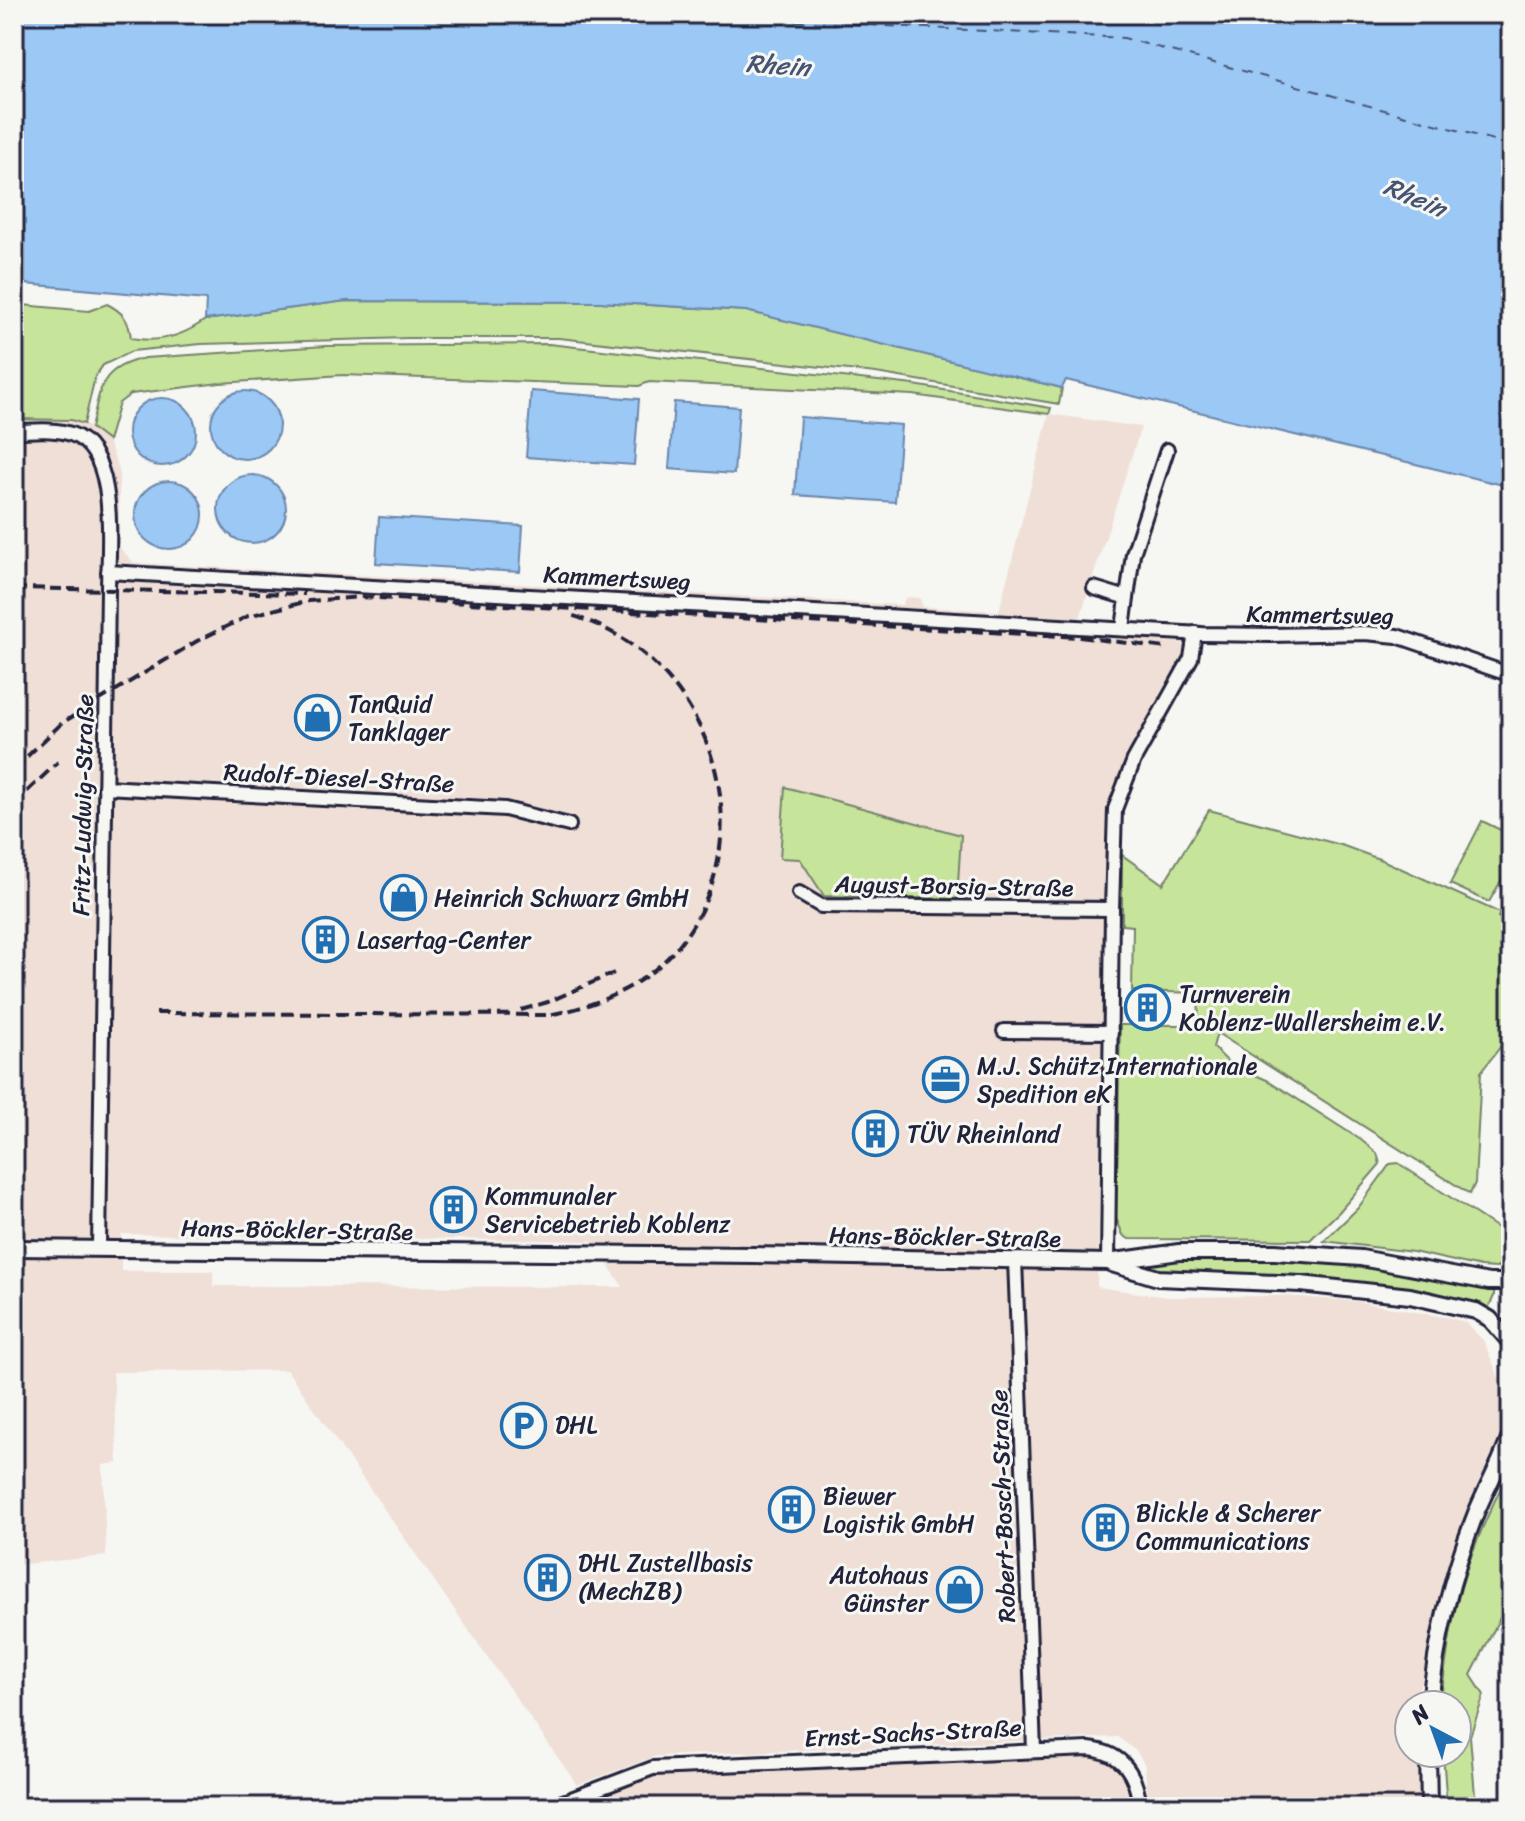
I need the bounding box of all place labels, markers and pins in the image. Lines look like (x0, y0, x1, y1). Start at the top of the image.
place label: TanQuid Tanklager (348, 683, 451, 753)
shop icon: TanQuid Tanklager (293, 694, 341, 742)
shop icon: Heinrich Schwarz GmbH (379, 874, 427, 922)
place label: Heinrich Schwarz GmbH (434, 877, 689, 919)
building icon: Lasertag-Center (302, 916, 350, 964)
place label: Lasertag-Center (357, 919, 533, 961)
place label: Turnverein Koblenz-Wallersheim e.V. (1179, 973, 1446, 1043)
building icon: Turnverein Koblenz-Wallersheim e.V. (1124, 984, 1172, 1032)
place label: M.J. Schütz Internationale Spedition eK (977, 1045, 1258, 1115)
office icon: M.J. Schütz Internationale Spedition eK (922, 1056, 970, 1104)
building icon: TÜV Rheinland (852, 1110, 900, 1158)
place label: TÜV Rheinland (907, 1113, 1061, 1155)
place label: Kommunaler Servicebetrieb Koblenz (485, 1175, 731, 1245)
building icon: Kommunaler Servicebetrieb Koblenz (430, 1186, 478, 1234)
parking icon: DHL (500, 1401, 548, 1449)
place label: DHL (555, 1404, 597, 1446)
place label: Biewer Logistik GmbH (823, 1475, 975, 1545)
building icon: Biewer Logistik GmbH (768, 1486, 816, 1534)
place label: Blickle & Scherer Communications (1136, 1492, 1322, 1562)
building icon: Blickle & Scherer Communications (1081, 1503, 1129, 1551)
place label: DHL Zustellbasis (MechZB) (578, 1542, 753, 1612)
building icon: DHL Zustellbasis (MechZB) (523, 1553, 571, 1601)
place label: Autohaus Günster (828, 1554, 930, 1624)
shop icon: Autohaus Günster (935, 1565, 983, 1613)

